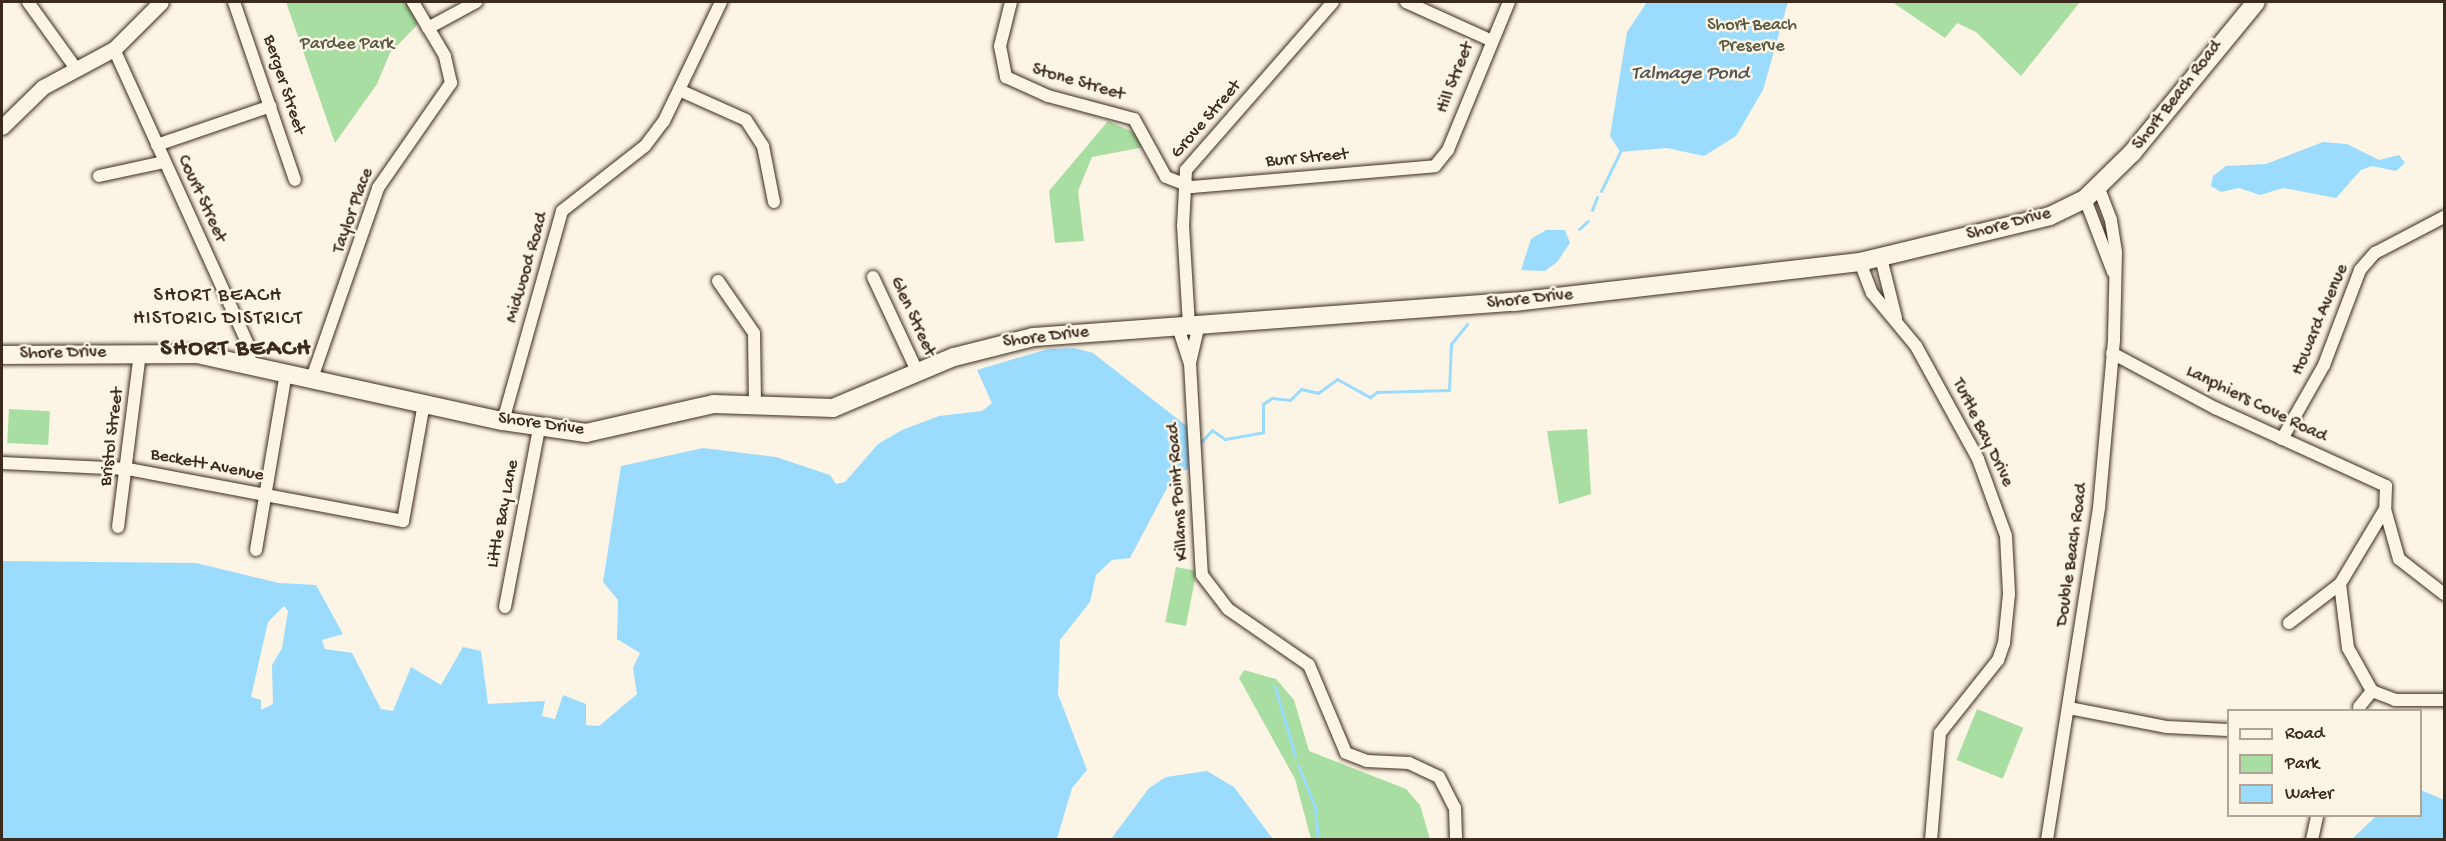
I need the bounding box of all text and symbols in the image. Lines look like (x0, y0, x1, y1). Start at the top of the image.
park label: Short Beach Preserve (1707, 16, 1797, 58)
street label: Berger Street (257, 33, 309, 137)
park label: Pardee Park (300, 34, 394, 56)
street label: Short Beach Road (2128, 37, 2228, 155)
street label: Hill Street (1433, 39, 1479, 117)
street label: Stone Street (1029, 60, 1127, 106)
water label: Talmage Pond (1631, 62, 1749, 86)
street label: Grove Street (1167, 76, 1247, 164)
street label: Burr Street (1265, 145, 1349, 173)
street label: Court Street (171, 152, 231, 246)
street label: Taylor Place (329, 165, 379, 257)
street label: Shore Drive (1964, 203, 2054, 247)
street label: Midwood Road (502, 210, 554, 326)
street label: Howard Avenue (2288, 261, 2354, 379)
street label: Glen Street (884, 274, 940, 360)
district label: SHORT BEACH HISTORIC DISTRICT (133, 284, 303, 331)
street label: Shore Drive (1486, 285, 1574, 315)
street label: Shore Drive (1002, 322, 1090, 354)
district label: SHORT BEACH (160, 336, 312, 364)
street label: Shore Drive (20, 342, 106, 366)
street label: Lanphiers Cove Road (2182, 362, 2330, 448)
street label: Turtle Bay Drive (1946, 375, 2018, 491)
street label: Bristol Street (96, 387, 130, 487)
street label: Shore Drive (497, 408, 585, 442)
street label: Killams Point Road (1163, 422, 1195, 562)
street label: Beckett Avenue (148, 444, 266, 488)
street label: Little Bay Lane (483, 458, 525, 570)
street label: Double Beach Road (2052, 482, 2094, 628)
legend (2227, 709, 2422, 817)
text: Road (2285, 724, 2324, 745)
text: Park (2285, 754, 2319, 775)
text: Water (2285, 784, 2333, 805)

